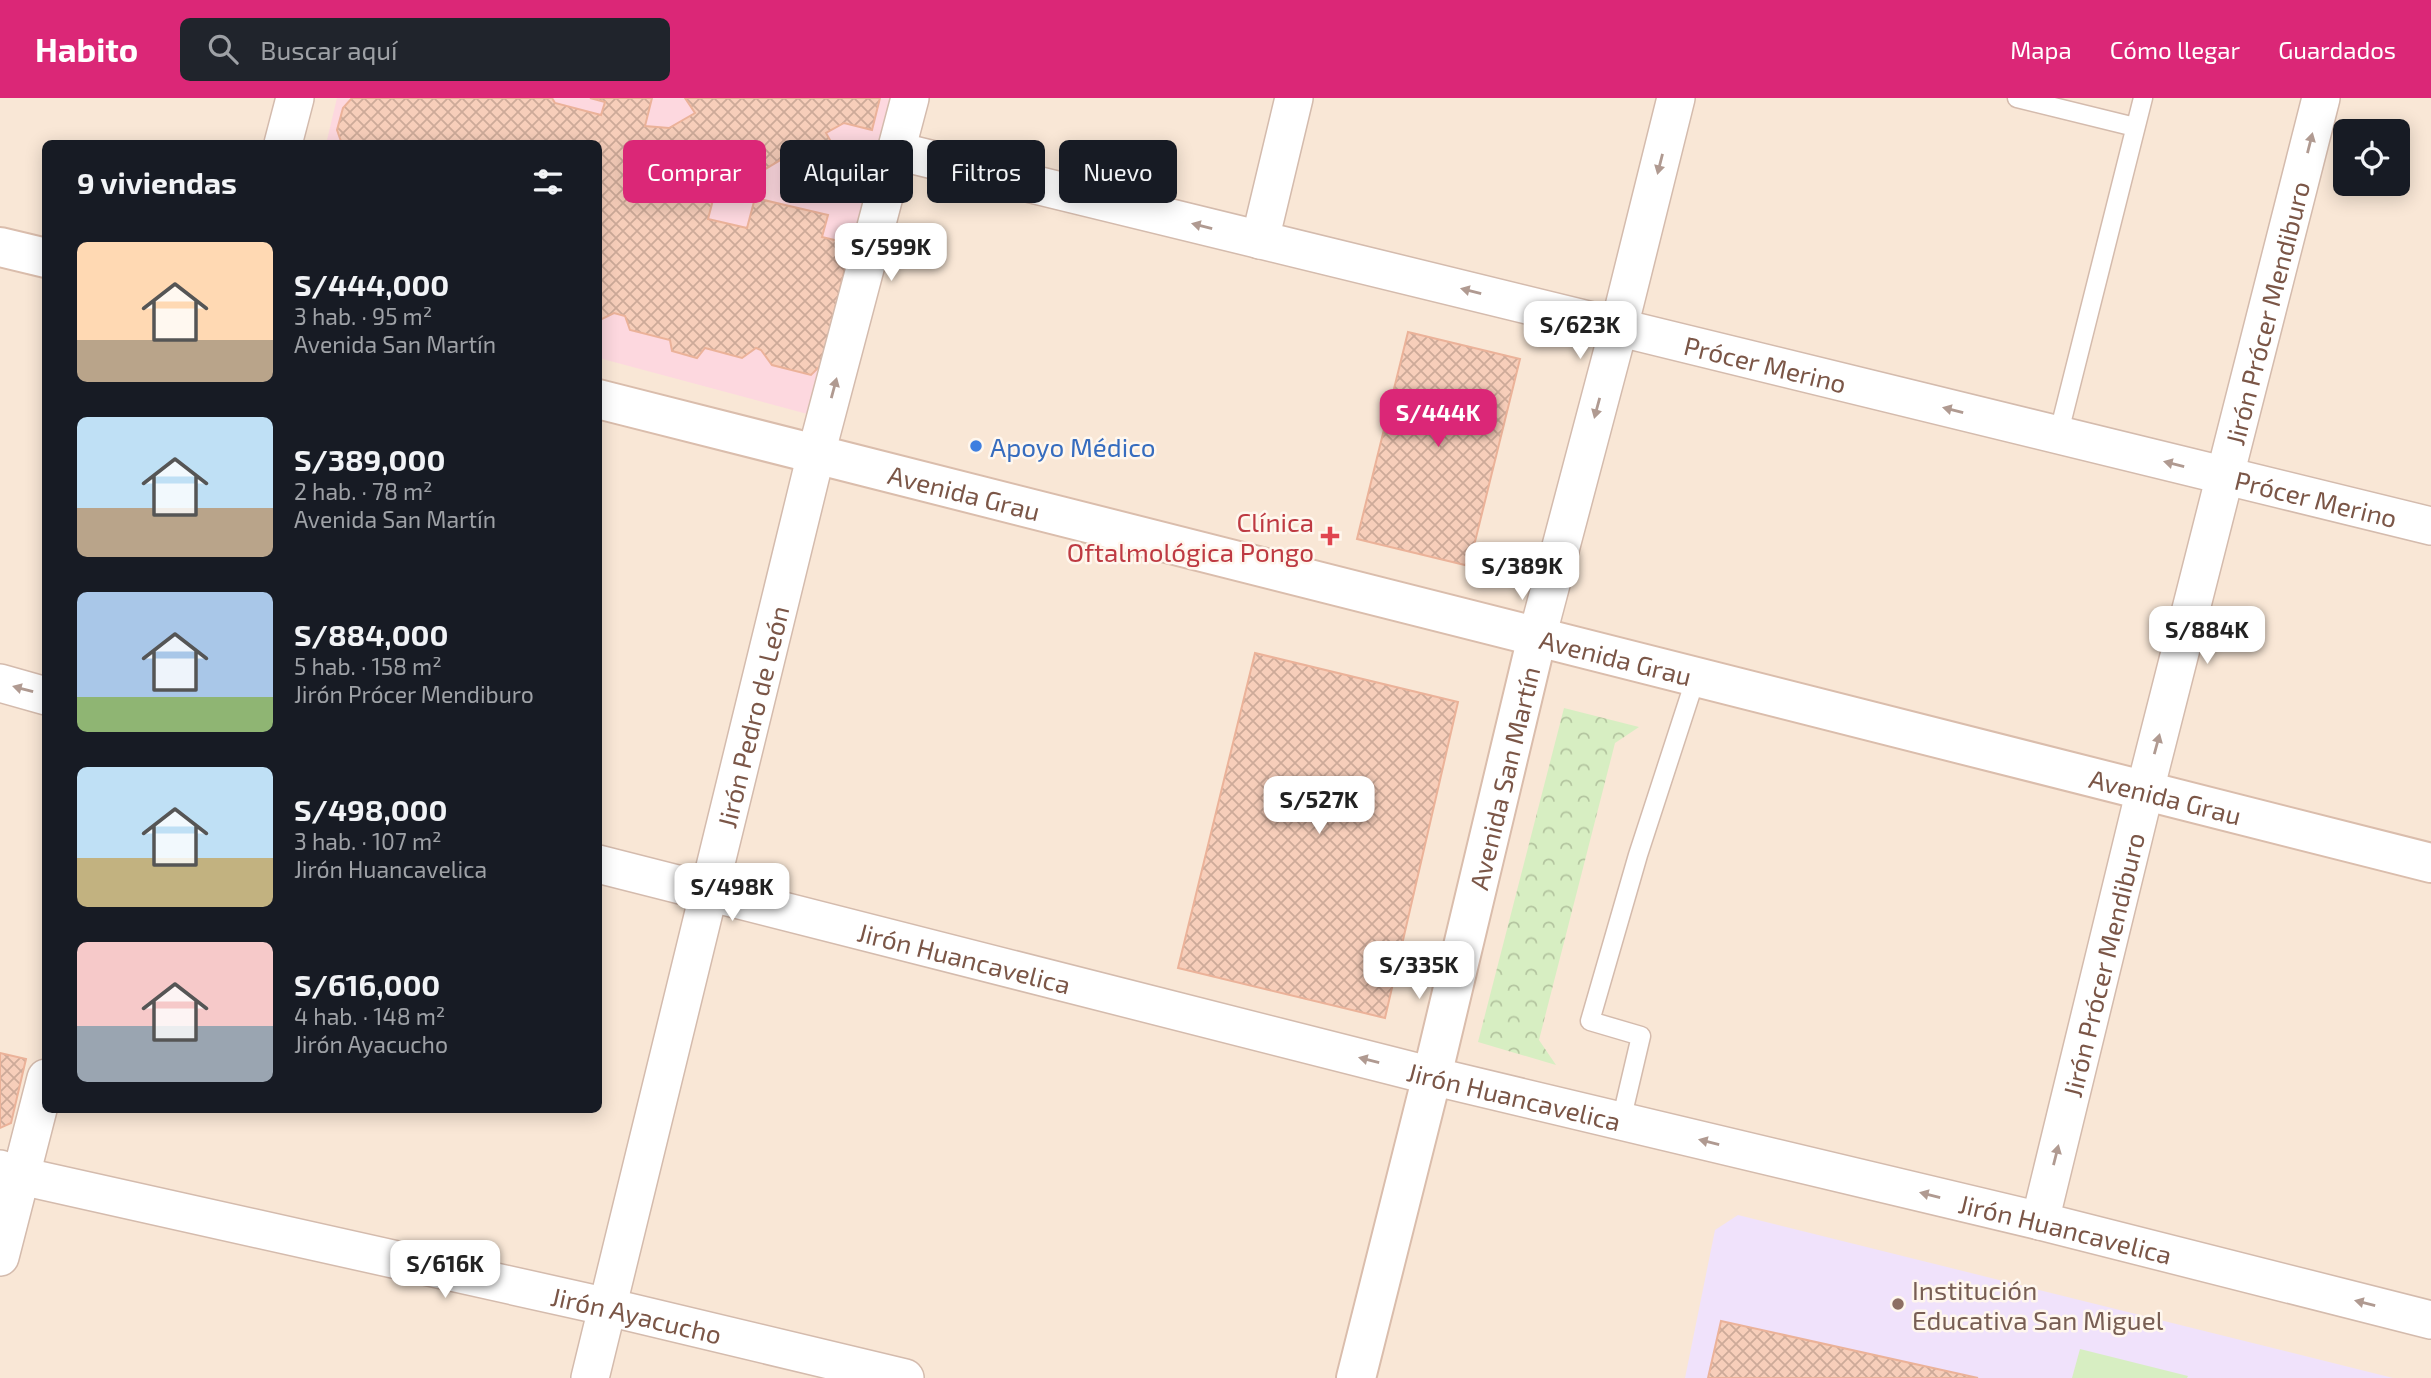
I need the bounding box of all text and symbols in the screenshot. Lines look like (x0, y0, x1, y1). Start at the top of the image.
search box (180, 18, 670, 81)
text: Habito (35, 29, 138, 69)
icon: search (204, 30, 242, 68)
text: Buscar aquí (260, 34, 398, 65)
text: Mapa (2010, 35, 2072, 64)
text: Cómo llegar (2110, 35, 2240, 64)
text: Guardados (2278, 35, 2396, 64)
map controls (2333, 119, 2410, 196)
button: locate (2333, 119, 2410, 196)
one-way arrow (2305, 132, 2316, 154)
chip: Comprar (623, 140, 766, 203)
chip: Alquilar (780, 140, 913, 203)
chip: Filtros (927, 140, 1045, 203)
chip: Nuevo (1059, 140, 1177, 203)
one-way arrow (1654, 153, 1665, 175)
icon: filters (529, 163, 567, 201)
text: 9 viviendas (77, 164, 237, 200)
street label: Jirón Prócer Mendiburo (2218, 178, 2315, 448)
one-way arrow (1191, 220, 1213, 231)
pin: S/599K (834, 223, 948, 283)
text: S/599K (851, 232, 931, 260)
text: S/444,000 (294, 266, 449, 302)
icon: home (133, 270, 217, 354)
one-way arrow (1460, 285, 1482, 296)
text: 3 hab. · 95 m² (294, 302, 432, 330)
pin: S/623K (1523, 302, 1637, 361)
text: S/623K (1540, 310, 1620, 338)
street label: Prócer Merino (1681, 329, 1850, 398)
text: Avenida San Martín (294, 330, 496, 358)
one-way arrow (829, 377, 840, 399)
pin: S/444K (1381, 390, 1495, 449)
text: S/444K (1396, 398, 1480, 426)
one-way arrow (1592, 398, 1602, 419)
one-way arrow (1942, 404, 1964, 415)
place label: Apoyo Médico (990, 431, 1155, 462)
marker: Apoyo Médico (968, 438, 984, 454)
text: S/389,000 (294, 441, 445, 477)
icon: home (133, 445, 217, 529)
street label: Avenida Grau (885, 458, 1044, 526)
one-way arrow (2163, 459, 2185, 470)
street label: Prócer Merino (2232, 463, 2401, 533)
text: 2 hab. · 78 m² (294, 477, 433, 505)
text: Avenida San Martín (294, 505, 496, 533)
place label: Clínica Oftalmológica Pongo (1067, 506, 1314, 567)
marker: Clínica Oftalmológica Pongo (1320, 526, 1340, 546)
pin: S/389K (1465, 542, 1579, 602)
text: S/389K (1481, 551, 1563, 579)
street label: Jirón Pedro de León (710, 602, 794, 831)
pin: S/884K (2150, 606, 2264, 666)
text: S/884K (2165, 615, 2249, 643)
text: S/884,000 (294, 616, 448, 652)
icon: home (133, 620, 217, 704)
street label: Avenida Grau (1537, 623, 1695, 691)
text: 5 hab. · 158 m² (294, 652, 442, 680)
street label: Avenida San Martín (1462, 663, 1545, 893)
text: Jirón Prócer Mendiburo (294, 680, 534, 708)
one-way arrow (12, 683, 34, 694)
one-way arrow (2152, 733, 2163, 755)
street label: Avenida Grau (2086, 762, 2245, 830)
pin: S/527K (1262, 776, 1376, 836)
text: S/527K (1280, 785, 1358, 813)
text: S/498,000 (294, 791, 447, 827)
icon: home (133, 795, 217, 879)
text: 3 hab. · 107 m² (294, 827, 442, 855)
street label: Jirón Prócer Mendiburo (2055, 829, 2150, 1100)
text: Jirón Huancavelica (294, 855, 487, 883)
pin: S/498K (675, 864, 789, 923)
text: S/498K (690, 872, 774, 900)
street label: Jirón Huancavelica (855, 915, 1074, 999)
pin: S/335K (1362, 942, 1476, 1001)
text: S/335K (1379, 950, 1459, 978)
text: S/616,000 (294, 966, 440, 1002)
icon: home (133, 970, 217, 1054)
text: 4 hab. · 148 m² (294, 1002, 445, 1030)
text: Jirón Ayacucho (294, 1030, 448, 1058)
one-way arrow (1357, 1054, 1379, 1065)
street label: Jirón Huancavelica (1404, 1055, 1624, 1136)
one-way arrow (1698, 1136, 1720, 1147)
one-way arrow (2051, 1144, 2062, 1166)
street label: Jirón Huancavelica (1956, 1187, 2175, 1269)
one-way arrow (1919, 1189, 1941, 1200)
pin: S/616K (388, 1240, 502, 1300)
text: S/616K (406, 1249, 484, 1277)
place label: Institución Educativa San Miguel (1912, 1274, 2164, 1335)
street label: Jirón Ayacucho (548, 1279, 725, 1349)
marker: Institución Educativa San Miguel (1890, 1296, 1906, 1312)
one-way arrow (2354, 1297, 2376, 1308)

